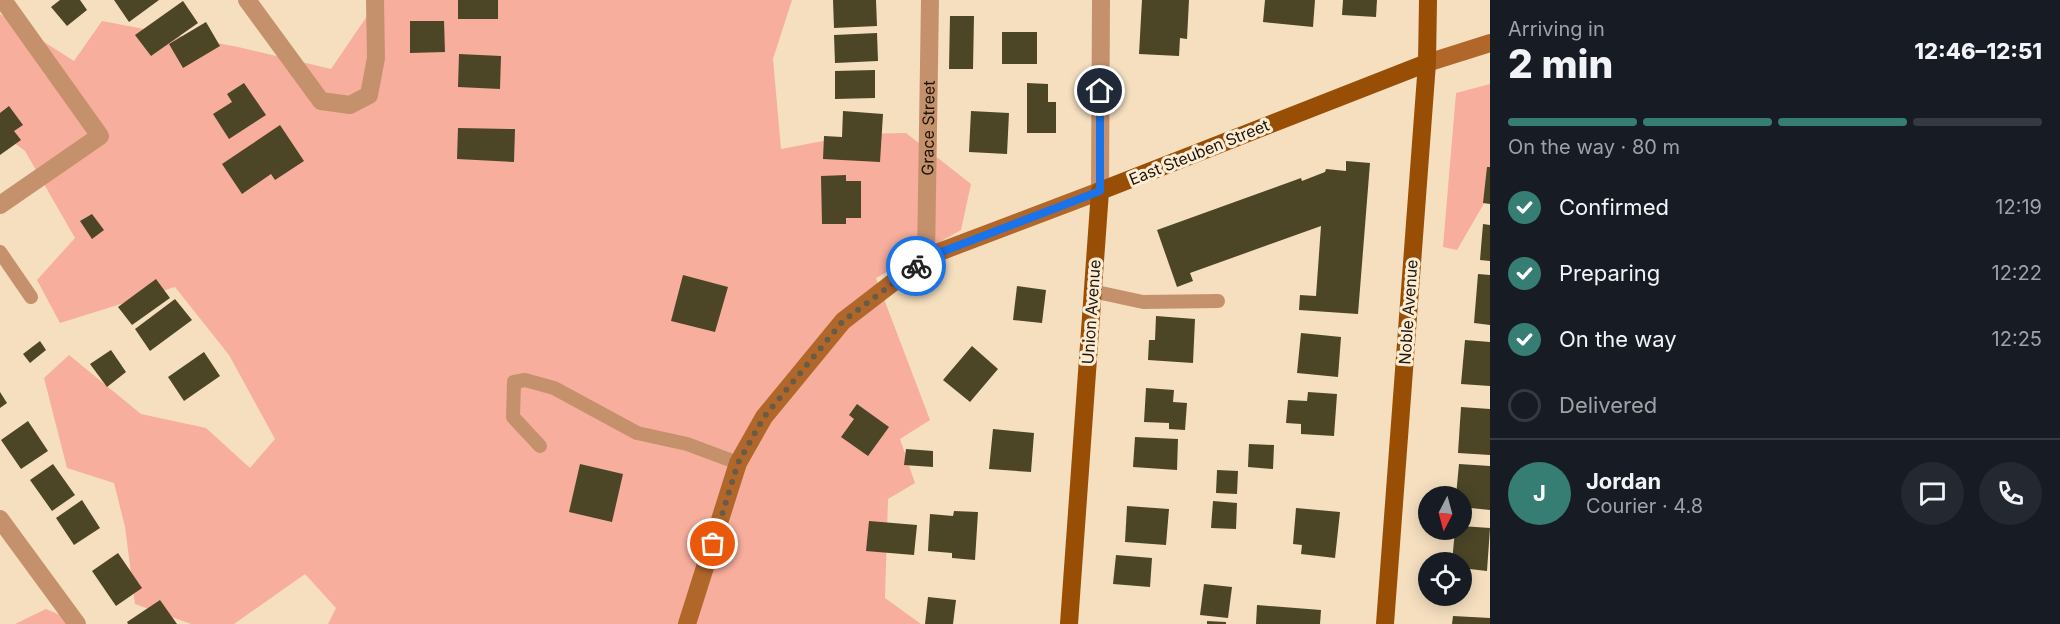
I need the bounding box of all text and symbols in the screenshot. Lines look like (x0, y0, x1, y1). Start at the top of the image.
text: Arriving in (1508, 17, 1605, 41)
text: 12:46–12:51 (1914, 38, 2042, 64)
text: 2 min (1508, 40, 1613, 87)
pin (1074, 65, 1125, 116)
icon: home (1083, 74, 1116, 107)
street label: Grace Street (917, 80, 939, 176)
street label: East Steuben Street (1126, 115, 1272, 189)
text: On the way · 80 m (1508, 135, 1680, 159)
icon: check (1508, 191, 1541, 224)
text: Confirmed (1559, 194, 1669, 220)
text: 12:19 (1995, 195, 2042, 219)
courier (886, 236, 946, 296)
icon: bike (900, 250, 933, 283)
icon: check (1508, 257, 1541, 290)
street label: Union Avenue (1077, 259, 1105, 365)
street label: Noble Avenue (1394, 259, 1422, 365)
text: Preparing (1559, 260, 1660, 286)
text: 12:22 (1992, 261, 2042, 285)
icon: check (1508, 323, 1541, 356)
text: On the way (1559, 326, 1677, 352)
text: 12:25 (1992, 327, 2042, 351)
text: Delivered (1559, 392, 1657, 418)
button: chat (1901, 462, 1964, 525)
button: phone (1979, 462, 2042, 525)
text: Jordan (1586, 468, 1661, 494)
text: J (1533, 480, 1546, 506)
north arrow (1418, 486, 1472, 540)
map controls (1418, 486, 1472, 606)
text: Courier · 4.8 (1586, 494, 1703, 518)
pin (687, 518, 738, 569)
icon: bag (696, 527, 729, 560)
button: locate (1418, 552, 1472, 606)

